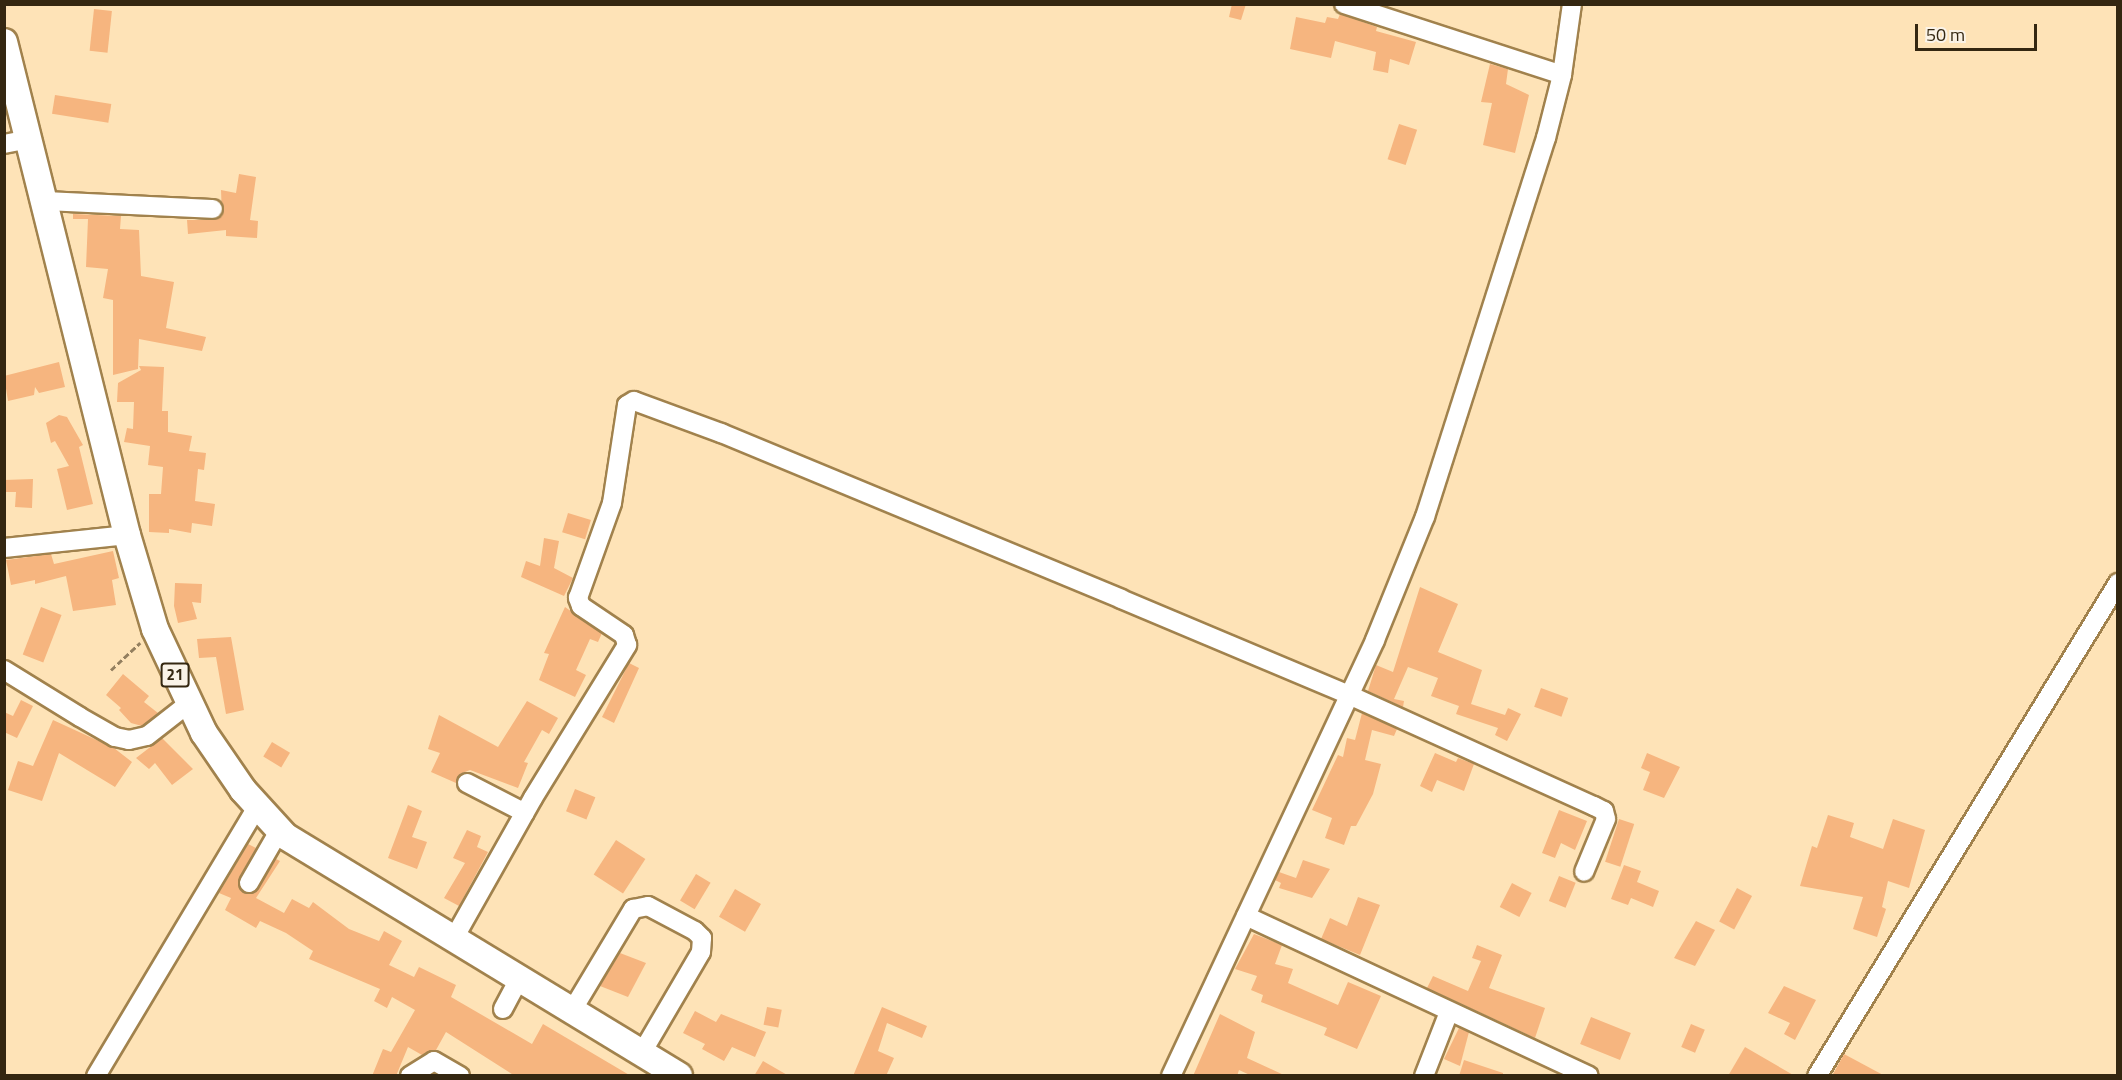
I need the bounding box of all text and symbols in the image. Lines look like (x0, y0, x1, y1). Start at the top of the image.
scale bar (1918, 12, 2040, 50)
text: 50 m (1926, 21, 1965, 48)
road number: 21 (160, 663, 190, 687)

